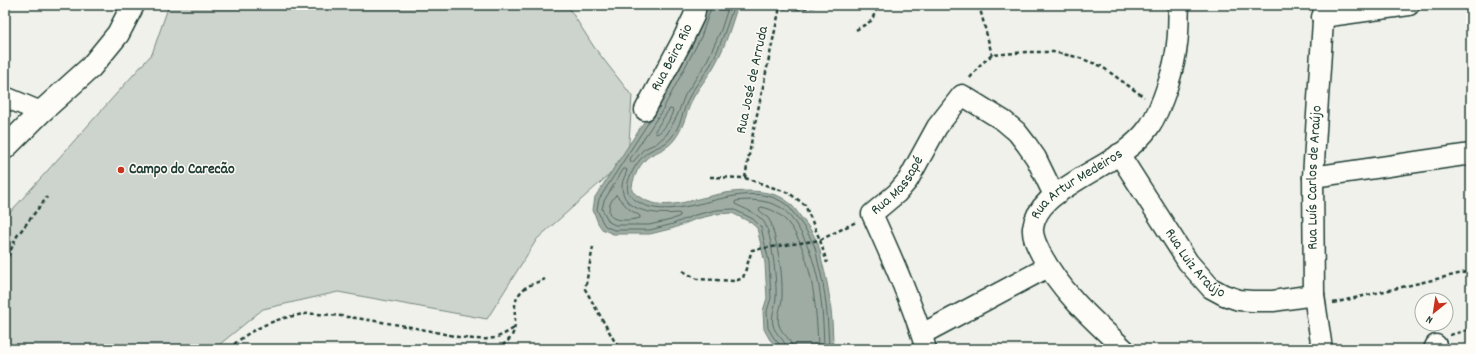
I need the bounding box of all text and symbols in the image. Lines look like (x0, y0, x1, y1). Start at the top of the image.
street label: Rua Beira Rio (646, 20, 700, 96)
street label: Rua José de Arruda (731, 23, 775, 136)
street label: Rua Luís Carlos de Araújo (1302, 104, 1329, 250)
street label: Rua Artur Medeiros (1026, 144, 1128, 223)
street label: Rua Massapé (866, 152, 930, 221)
place label: Campo do Carecão (129, 159, 235, 181)
marker: Campo do Carecão (116, 165, 126, 175)
street label: Rua Luiz Araújo (1159, 224, 1229, 305)
north arrow (1414, 292, 1454, 332)
text: N (1423, 310, 1436, 327)

